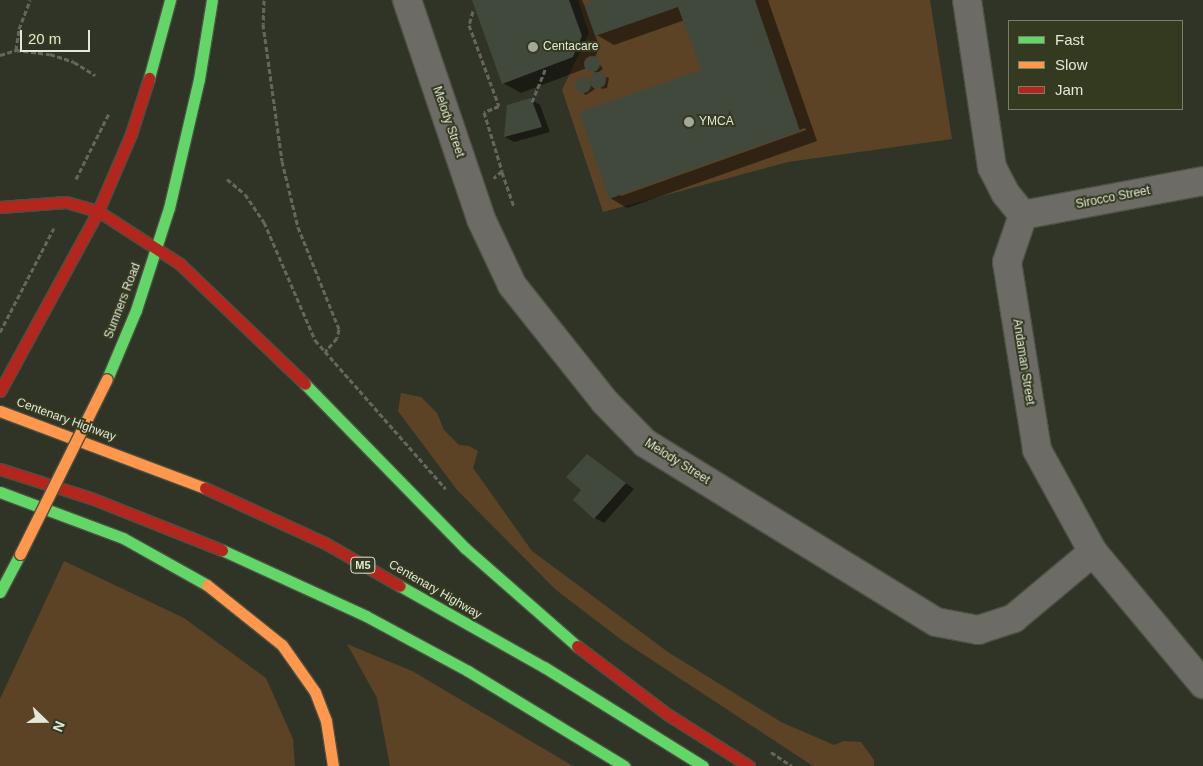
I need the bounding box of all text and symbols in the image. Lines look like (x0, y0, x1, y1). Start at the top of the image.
scale bar (22, 20, 92, 52)
legend (1008, 20, 1183, 110)
text: 20 m (28, 30, 61, 47)
text: Fast (1055, 31, 1084, 48)
place label: Centacare (543, 40, 598, 54)
marker: Centacare (527, 41, 539, 53)
text: Slow (1055, 56, 1088, 73)
text: Jam (1055, 81, 1083, 98)
street label: Melody Street (429, 85, 467, 159)
place label: YMCA (699, 115, 734, 129)
marker: YMCA (683, 116, 695, 128)
street label: Sirocco Street (1075, 184, 1151, 212)
street label: Sumners Road (102, 261, 144, 341)
street label: Andaman Street (1009, 318, 1037, 406)
street label: Centenary Highway (14, 395, 118, 445)
street label: Melody Street (642, 436, 712, 488)
road number: M5 (349, 556, 377, 574)
street label: Centenary Highway (386, 558, 484, 622)
north arrow (20, 696, 70, 746)
text: N (50, 719, 68, 734)

